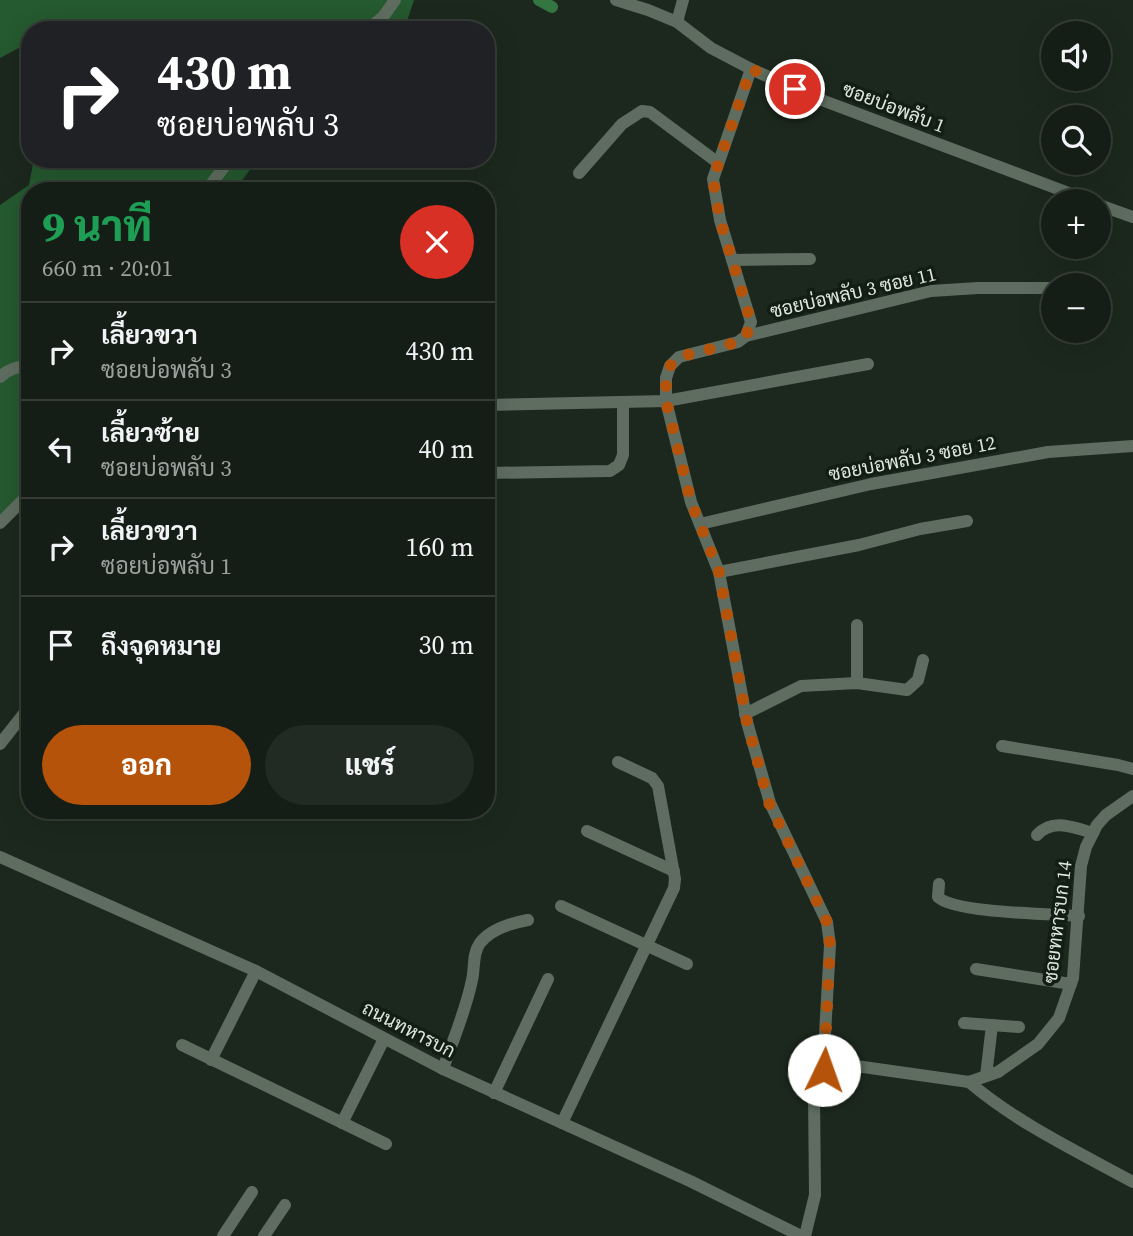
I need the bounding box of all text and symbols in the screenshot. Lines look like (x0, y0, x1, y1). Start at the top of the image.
map controls (1041, 21, 1111, 343)
button: sound (1041, 21, 1111, 91)
text: 430 m (157, 38, 292, 105)
icon: right (42, 49, 133, 140)
pin (765, 59, 825, 119)
icon: arrive (776, 70, 814, 108)
street label: ซอยบ่อพลับ 1 (839, 76, 949, 138)
text: ซอยบ่อพลับ 3 (157, 103, 339, 147)
button: search (1041, 105, 1111, 175)
button: + (1041, 189, 1111, 259)
text: 9 นาที (42, 197, 152, 255)
button: close (400, 205, 474, 279)
text: 660 m · 20:01 (42, 252, 173, 284)
street label: ซอยบ่อพลับ 3 ซอย 11 (767, 260, 939, 324)
button: − (1041, 273, 1111, 343)
text: เลี้ยวขวา (101, 317, 198, 353)
icon: right (42, 332, 80, 370)
text: 430 m (406, 333, 474, 369)
text: ซอยบ่อพลับ 3 (101, 354, 232, 386)
text: เลี้ยวซ้าย (101, 415, 200, 451)
street label: ซอยบ่อพลับ 3 ซอย 12 (826, 429, 998, 487)
icon: left (42, 430, 80, 468)
text: 40 m (419, 431, 474, 467)
text: ซอยบ่อพลับ 3 (101, 452, 232, 484)
text: เลี้ยวขวา (101, 513, 198, 549)
icon: right (42, 528, 80, 566)
text: 160 m (406, 529, 474, 565)
text: ซอยบ่อพลับ 1 (101, 550, 232, 582)
icon: arrive (42, 626, 80, 664)
text: 30 m (419, 627, 474, 663)
text: ถึงจุดหมาย (101, 628, 222, 664)
button: ออก (42, 725, 251, 805)
button: แชร์ (265, 725, 474, 805)
street label: ซอยทหารบก 14 (1037, 859, 1077, 985)
street label: ถนนทหารบก (358, 994, 460, 1064)
position arrow (787, 1033, 861, 1107)

